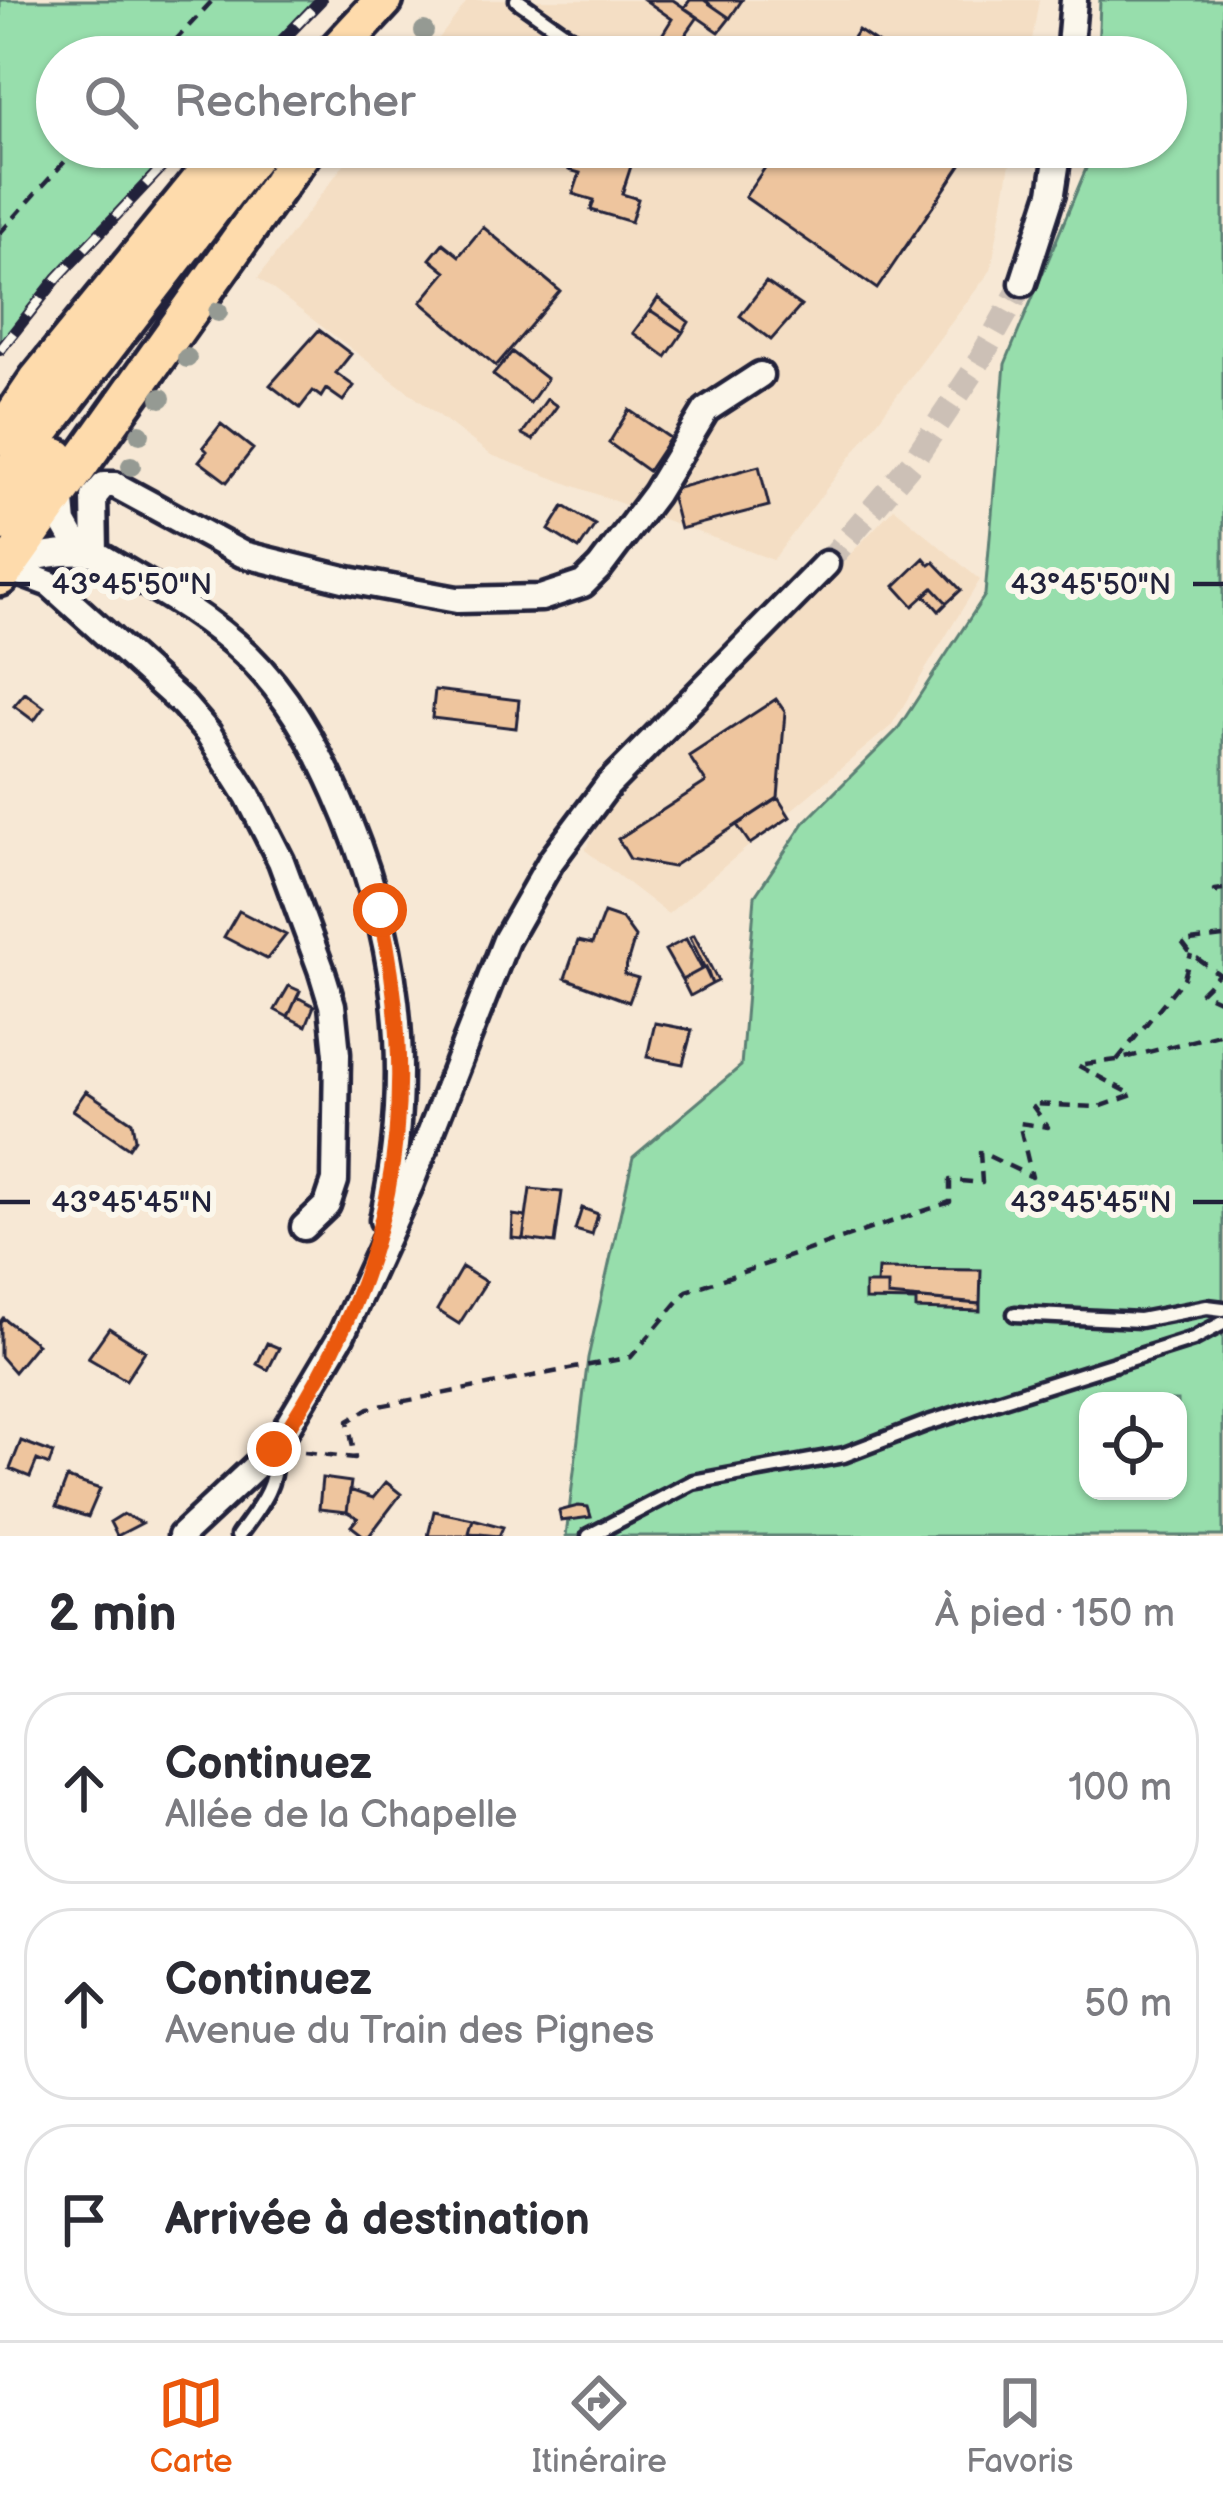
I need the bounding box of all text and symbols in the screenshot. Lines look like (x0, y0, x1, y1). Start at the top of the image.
search box (36, 36, 1187, 168)
icon: search (78, 69, 144, 135)
text: Rechercher (174, 75, 415, 130)
text: 43°45'50"N (52, 567, 212, 603)
text: 43°45'50"N (1011, 567, 1171, 603)
route start (353, 883, 407, 937)
text: 43°45'45"N (51, 1185, 213, 1221)
text: 43°45'45"N (1010, 1185, 1172, 1221)
map controls (1079, 1392, 1187, 1500)
button: locate (1079, 1392, 1187, 1500)
route end (247, 1422, 301, 1476)
text: 2 min (48, 1584, 177, 1645)
text: À pied · 150 m (935, 1591, 1175, 1638)
text: Continuez (165, 1737, 372, 1792)
icon: ahead (51, 1755, 117, 1821)
text: 100 m (1068, 1765, 1172, 1812)
text: Allée de la Chapelle (165, 1792, 517, 1839)
text: Continuez (165, 1953, 372, 2008)
icon: ahead (51, 1971, 117, 2037)
text: 50 m (1084, 1981, 1172, 2028)
text: Avenue du Train des Pignes (165, 2008, 654, 2055)
icon: arrive (51, 2187, 117, 2253)
text: Arrivée à destination (165, 2193, 590, 2248)
tab: Carte (150, 2370, 233, 2482)
tab: Itinéraire (532, 2370, 667, 2482)
tab: Favoris (966, 2370, 1073, 2482)

